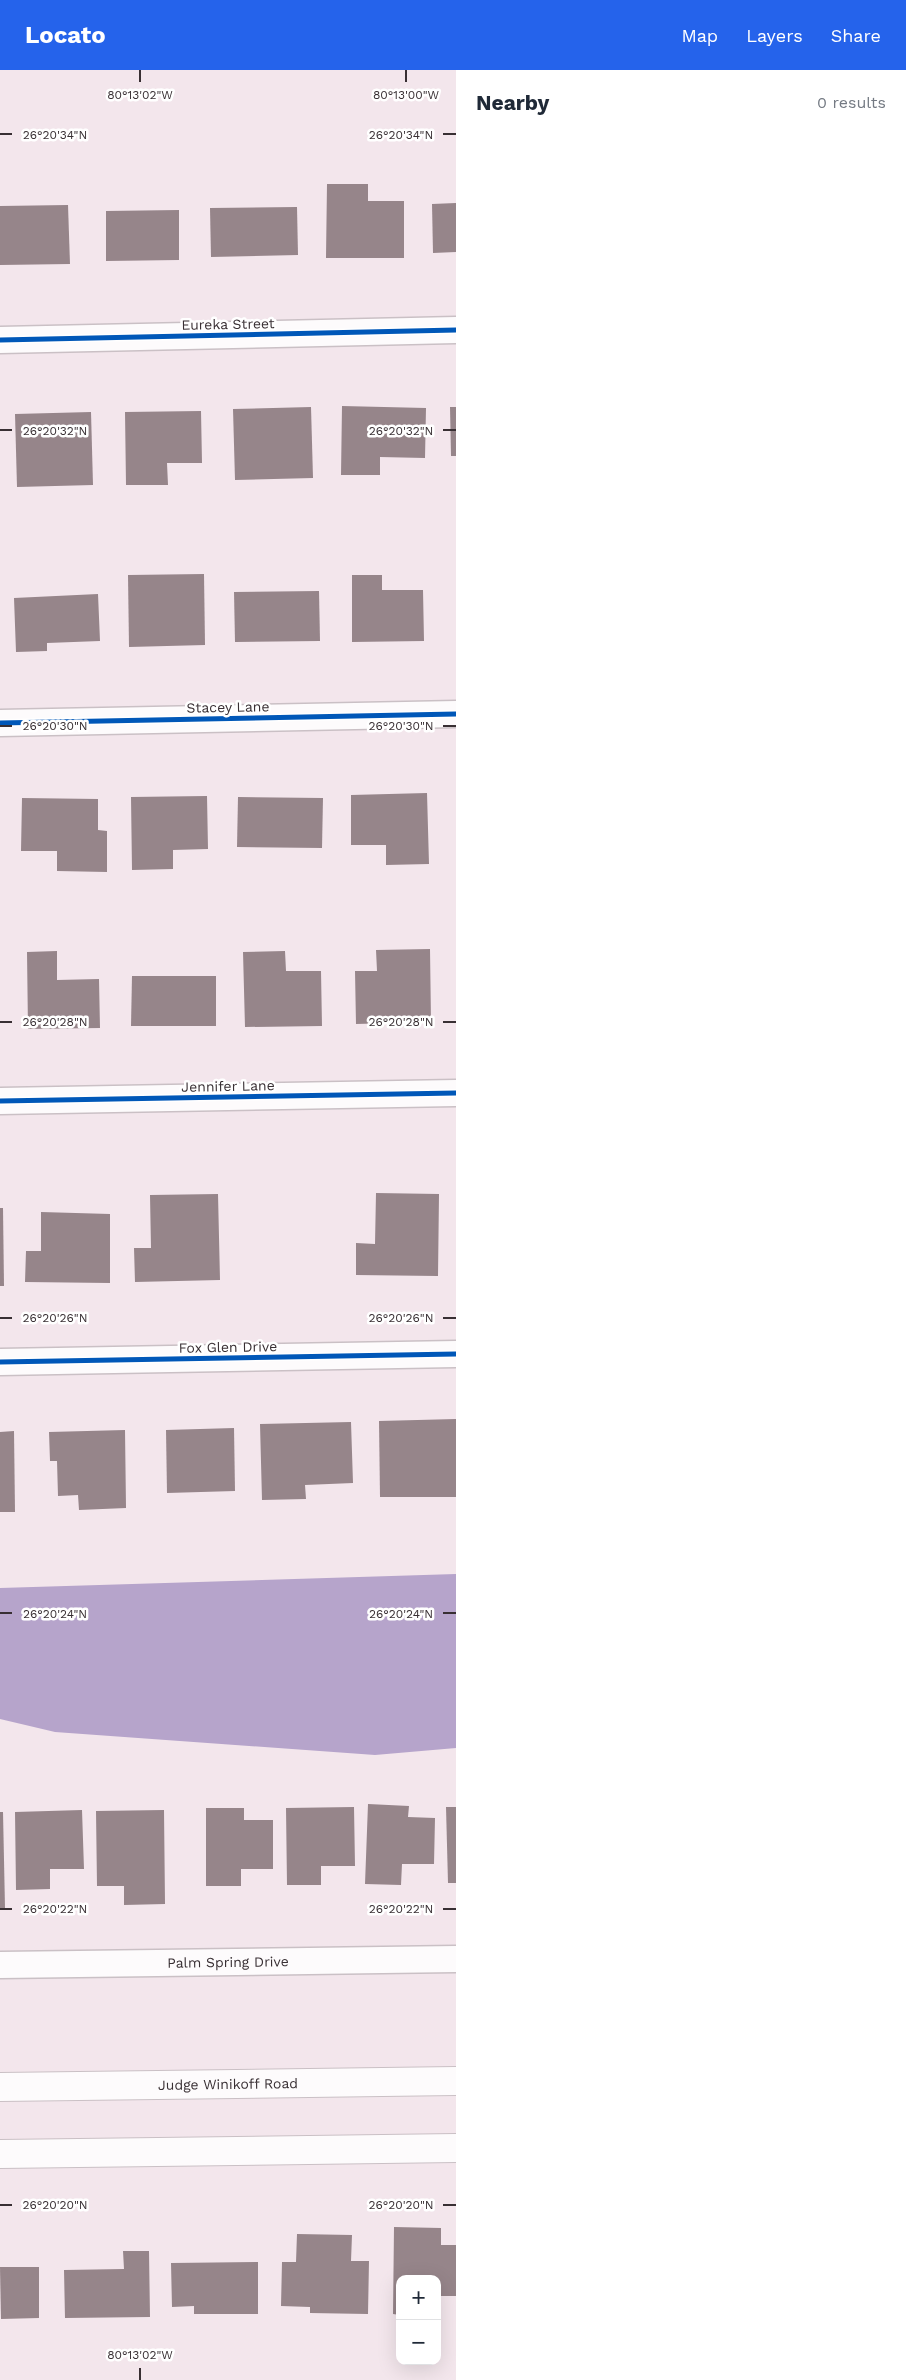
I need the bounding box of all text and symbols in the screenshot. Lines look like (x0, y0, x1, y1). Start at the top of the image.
text: Locato (25, 21, 106, 49)
text: Map (681, 25, 718, 46)
text: Layers (746, 25, 803, 46)
text: Share (831, 25, 881, 46)
text: 80°13'02"W (107, 88, 173, 102)
text: 80°13'00"W (373, 88, 440, 102)
text: Nearby (476, 90, 549, 115)
text: 0 results (817, 93, 886, 112)
text: 26°20'34"N (23, 128, 87, 142)
text: 26°20'34"N (369, 128, 433, 142)
street label: Eureka Street (181, 315, 275, 333)
text: 26°20'32"N (23, 424, 87, 438)
text: 26°20'32"N (369, 424, 433, 438)
street label: Stacey Lane (186, 698, 270, 716)
text: 26°20'30"N (22, 719, 88, 733)
text: 26°20'30"N (368, 719, 434, 733)
text: 26°20'28"N (22, 1015, 88, 1029)
text: 26°20'28"N (368, 1015, 434, 1029)
street label: Jennifer Lane (181, 1077, 275, 1095)
text: 26°20'26"N (22, 1311, 88, 1325)
text: 26°20'26"N (368, 1311, 434, 1325)
street label: Fox Glen Drive (179, 1338, 277, 1356)
text: 26°20'24"N (23, 1607, 87, 1621)
text: 26°20'24"N (369, 1607, 433, 1621)
text: 26°20'22"N (23, 1902, 87, 1916)
text: 26°20'22"N (369, 1902, 433, 1916)
street label: Palm Spring Drive (167, 1953, 289, 1971)
street label: Judge Winikoff Road (158, 2075, 298, 2093)
text: 26°20'20"N (22, 2198, 88, 2212)
text: 26°20'20"N (368, 2198, 434, 2212)
map controls (396, 2275, 441, 2365)
button: + (396, 2275, 441, 2320)
button: − (396, 2320, 441, 2365)
text: 80°13'02"W (107, 2348, 173, 2362)

